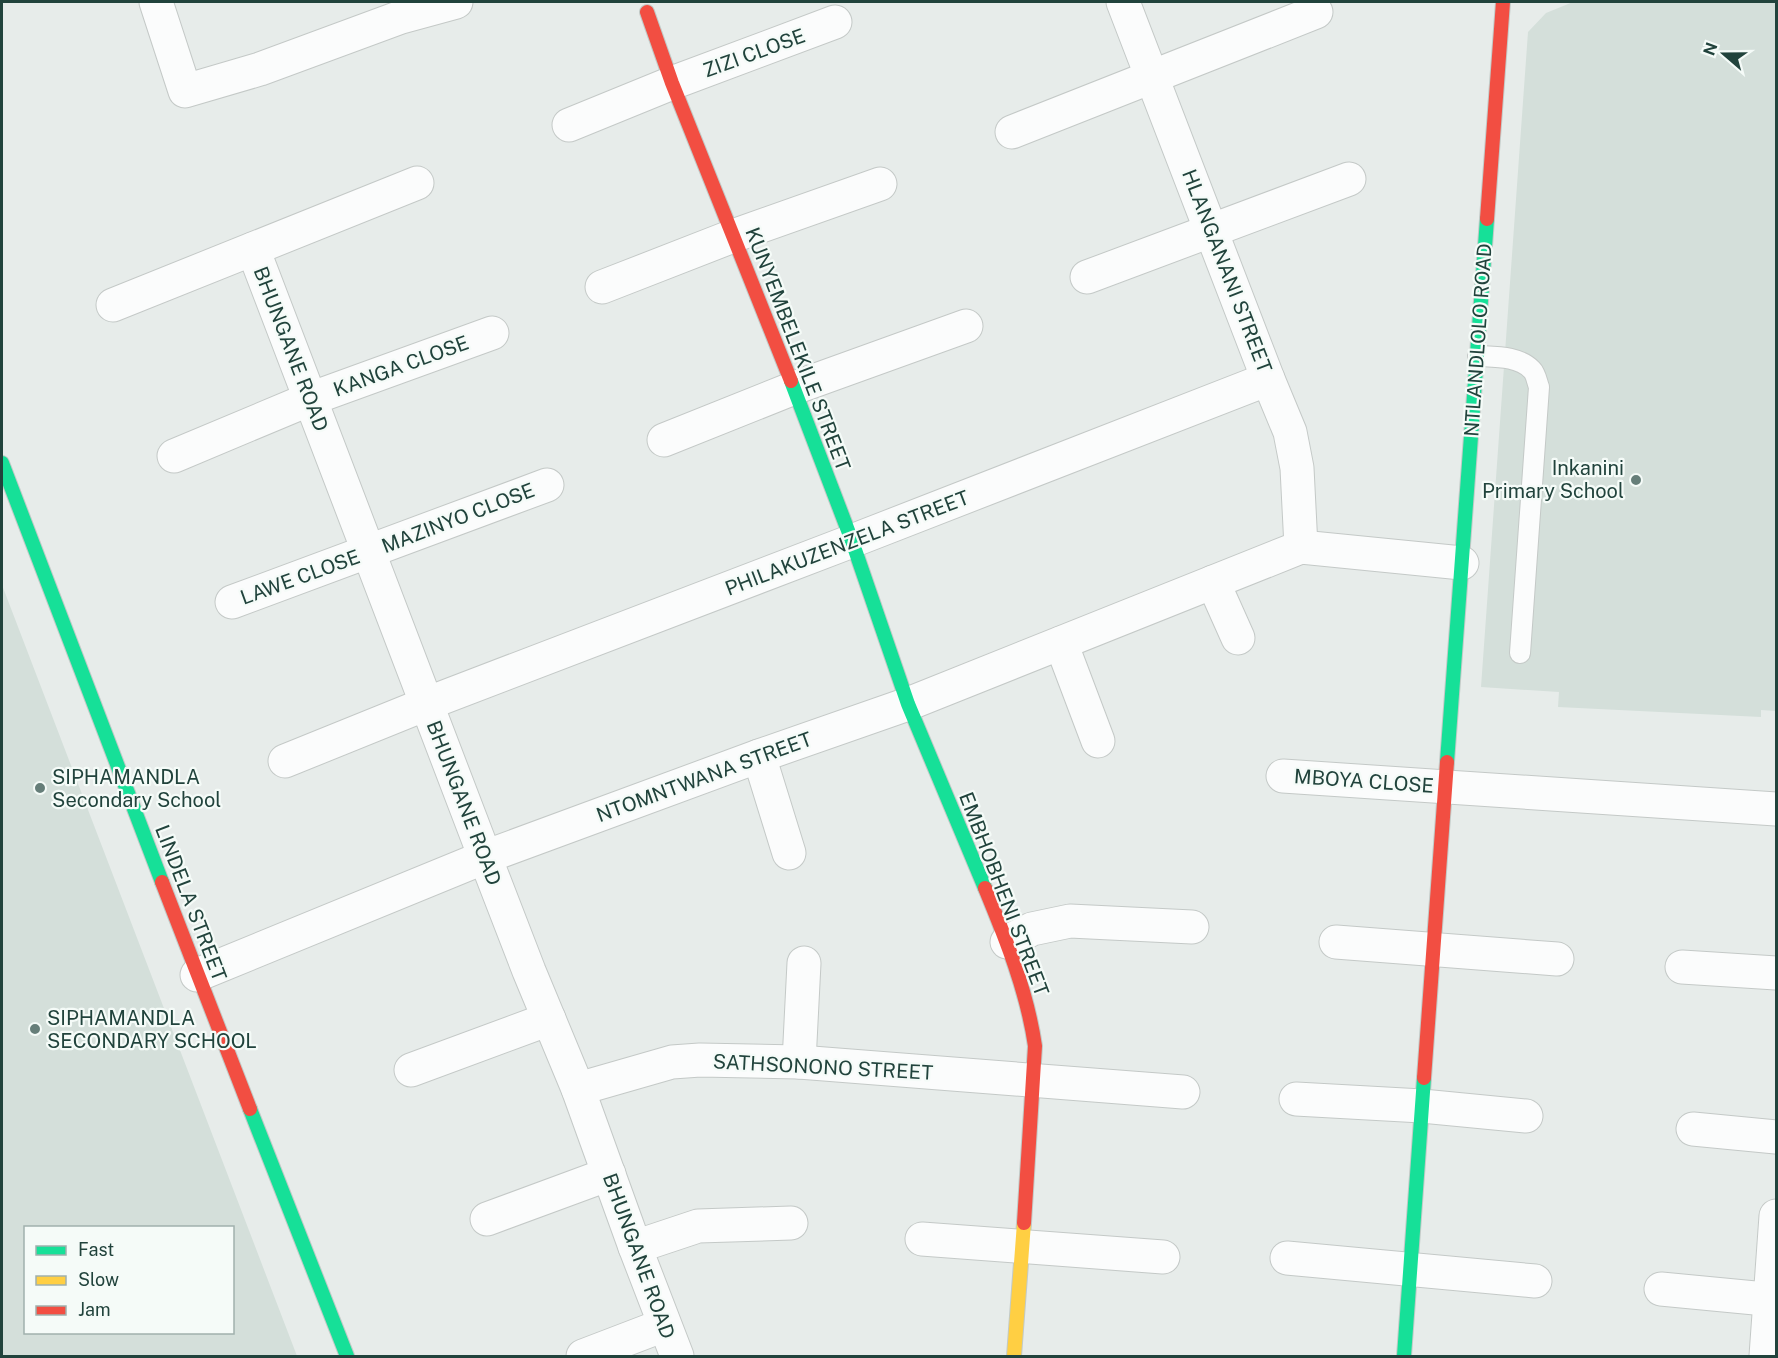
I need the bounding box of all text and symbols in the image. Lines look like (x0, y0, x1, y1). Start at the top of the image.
street label: ZIZI CLOSE (700, 23, 808, 83)
north arrow (1694, 24, 1754, 84)
text: N (1699, 40, 1721, 58)
street label: HLANGANANI STREET (1177, 166, 1277, 376)
street label: KUNYEMBELEKILE STREET (740, 224, 856, 474)
street label: NTLANDLOLO ROAD (1459, 242, 1497, 438)
street label: BHUNGANE ROAD (249, 263, 333, 435)
street label: KANGA CLOSE (330, 330, 472, 402)
place label: Inkanini Primary School (1482, 456, 1624, 503)
marker: Inkanini Primary School (1629, 473, 1643, 487)
street label: MAZINYO CLOSE (378, 478, 538, 558)
street label: PHILAKUZENZELA STREET (722, 485, 972, 601)
street label: LAWE CLOSE (237, 544, 363, 610)
street label: BHUNGANE ROAD (422, 717, 506, 889)
street label: NTOMNTWANA STREET (593, 727, 815, 827)
street label: MBOYA CLOSE (1293, 764, 1435, 798)
place label: SIPHAMANDLA Secondary School (52, 765, 221, 812)
marker: SIPHAMANDLA Secondary School (33, 781, 47, 795)
street label: EMBHOBHENI STREET (954, 789, 1054, 999)
street label: LINDELA STREET (150, 822, 232, 985)
place label: SIPHAMANDLA SECONDARY SCHOOL (47, 1006, 257, 1053)
marker: SIPHAMANDLA SECONDARY SCHOOL (28, 1022, 42, 1036)
street label: SATHSONONO STREET (712, 1049, 934, 1085)
street label: BHUNGANE ROAD (598, 1170, 680, 1342)
legend (24, 1226, 234, 1334)
text: Fast (78, 1239, 114, 1260)
text: Slow (78, 1269, 119, 1290)
text: Jam (78, 1299, 111, 1320)

